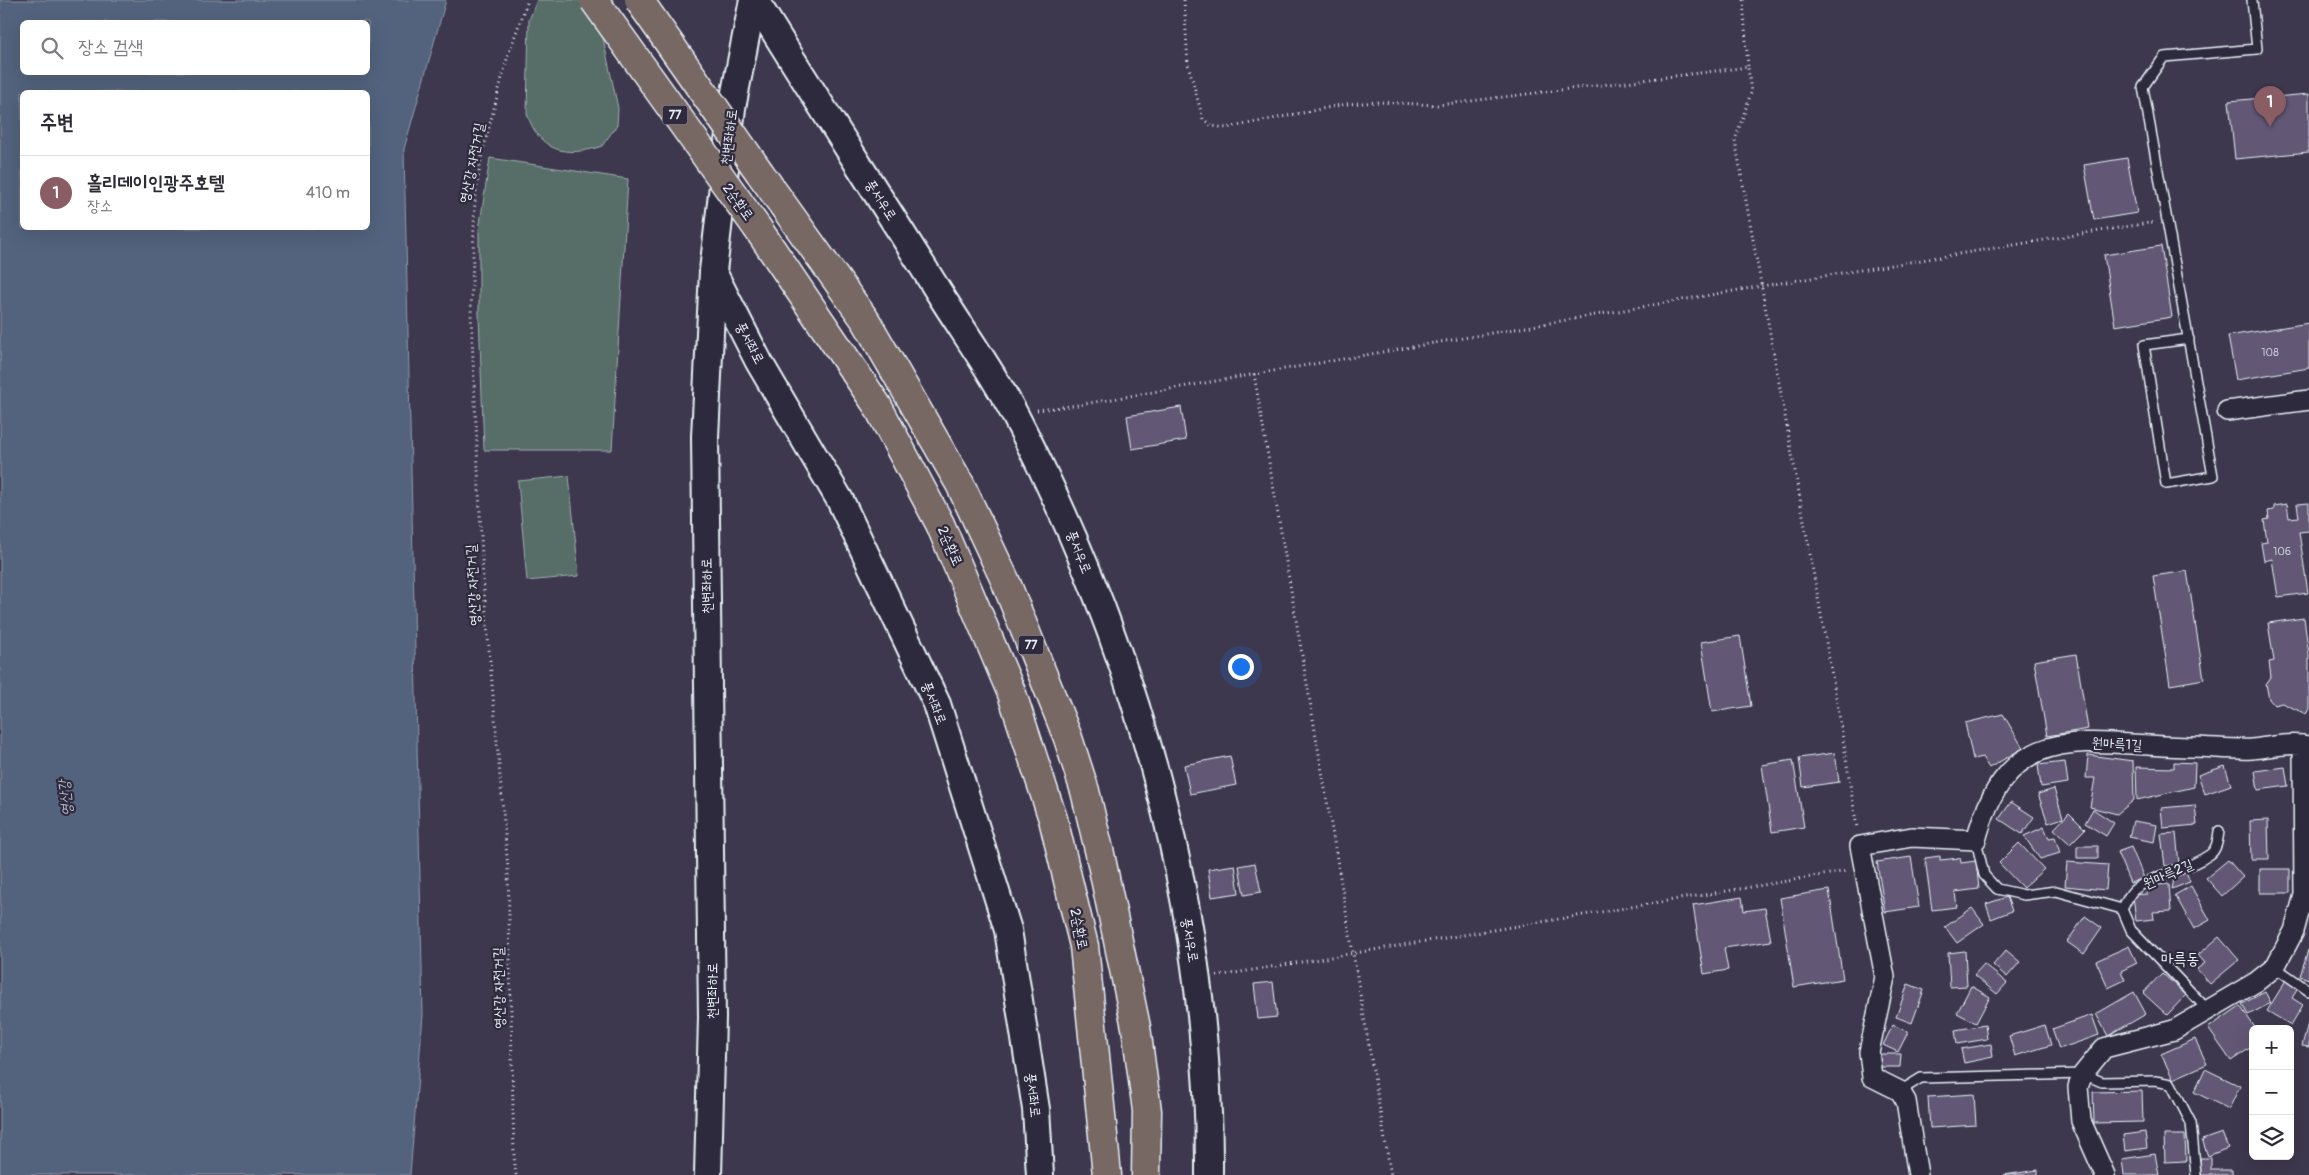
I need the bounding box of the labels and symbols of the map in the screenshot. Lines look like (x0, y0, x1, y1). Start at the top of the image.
pin: 1 (2254, 86, 2286, 127)
road number: 77 (662, 106, 688, 124)
street label: 천변좌하로 (717, 108, 741, 166)
street label: 영산강 자전거길 (456, 120, 488, 205)
street label: 풍서우로 (862, 176, 900, 224)
street label: 2순환로 (719, 180, 757, 224)
street label: 풍서좌로 (732, 319, 768, 367)
house number: 108 (2261, 346, 2279, 359)
street label: 2순환로 (934, 524, 966, 568)
street label: 풍서우로 (1063, 528, 1095, 576)
street label: 영산강 자전거길 (462, 543, 484, 626)
house number: 106 (2273, 545, 2291, 558)
street label: 천변좌하로 (698, 558, 716, 614)
road number: 77 (1018, 636, 1044, 654)
your location (1228, 654, 1254, 680)
street label: 풍서좌로 (918, 679, 950, 727)
street label: 원마륵1길 (2091, 734, 2143, 754)
water label: 영산강 (54, 777, 77, 817)
street label: 원마륵2길 (2140, 855, 2196, 893)
street label: 2순환로 (1066, 907, 1092, 951)
street label: 풍서우로 (1178, 916, 1202, 964)
street label: 영산강 자전거길 (490, 946, 508, 1029)
district label: 마륵동 (2161, 949, 2199, 969)
street label: 천변좌하로 (704, 963, 721, 1019)
street label: 풍서좌로 (1022, 1072, 1044, 1118)

